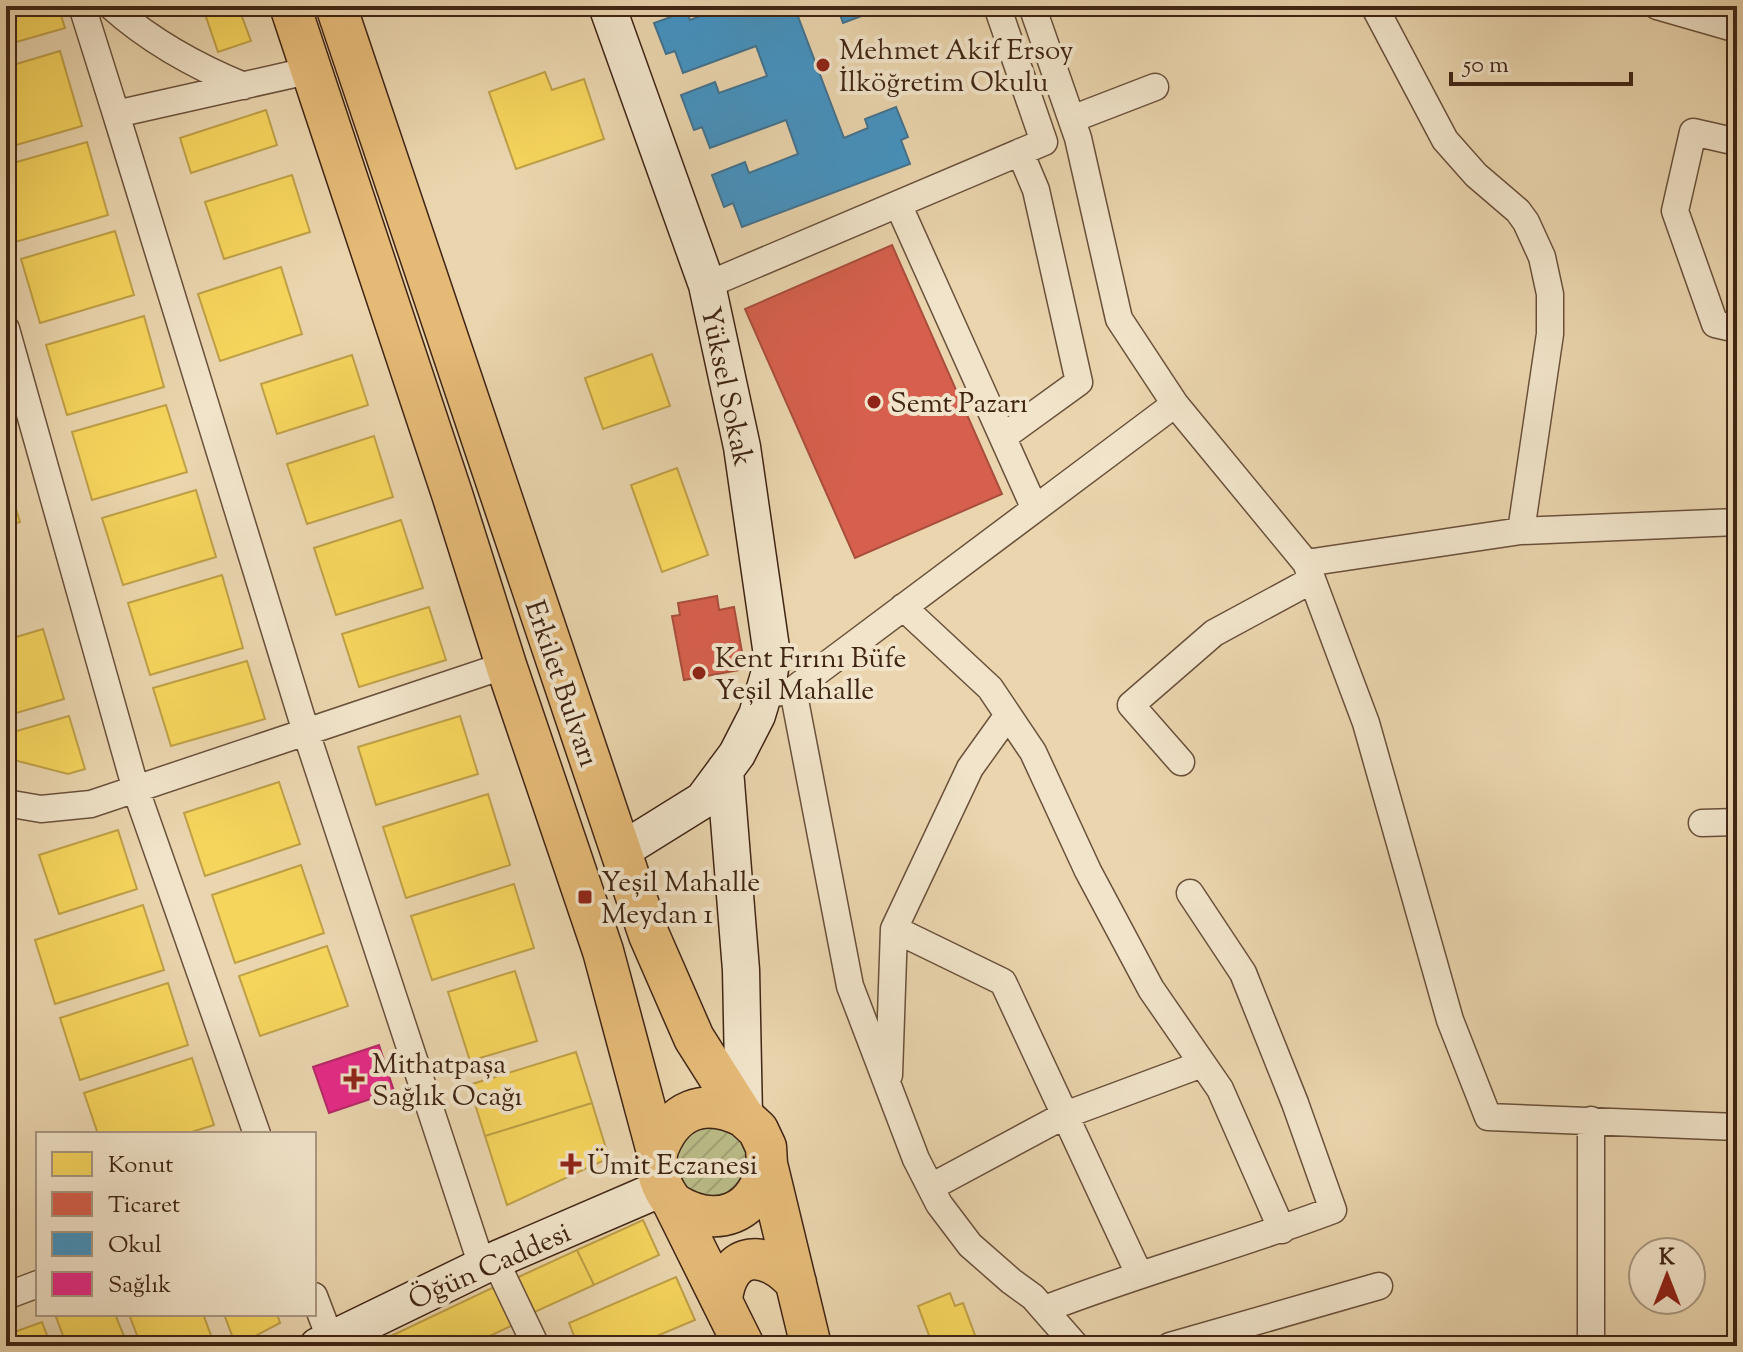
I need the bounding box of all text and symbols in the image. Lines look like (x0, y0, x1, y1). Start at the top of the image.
place label: Mehmet Akif Ersoy İlköğretim Okulu (839, 32, 1073, 104)
scale bar (1451, 36, 1631, 86)
text: 50 m (1461, 49, 1509, 83)
marker: Mehmet Akif Ersoy İlköğretim Okulu (814, 56, 832, 74)
street label: Yüksel Sokak (689, 303, 762, 470)
place label: Semt Pazarı (890, 385, 1028, 425)
marker: Semt Pazarı (865, 393, 883, 411)
street label: Erkilet Bulvarı (513, 595, 607, 772)
place label: Kent Fırını Büfe Yeşil Mahalle (715, 640, 907, 712)
marker: Kent Fırını Büfe Yeşil Mahalle (690, 664, 708, 682)
place label: Yeşil Mahalle Meydan 1 (601, 864, 760, 936)
marker: Yeşil Mahalle Meydan 1 (576, 888, 594, 906)
place label: Mithatpaşa Sağlık Ocağı (372, 1046, 523, 1118)
marker: Mithatpaşa Sağlık Ocağı (343, 1068, 365, 1090)
legend (36, 1132, 316, 1316)
place label: Ümit Eczanesi (587, 1147, 758, 1187)
text: Konut (108, 1149, 173, 1183)
marker: Ümit Eczanesi (562, 1155, 580, 1173)
text: Ticaret (108, 1189, 180, 1223)
street label: Öğün Caddesi (403, 1214, 578, 1321)
text: Okul (108, 1229, 162, 1263)
north arrow (1627, 1236, 1707, 1316)
text: K (1659, 1243, 1675, 1275)
text: Sağlık (108, 1269, 171, 1303)

